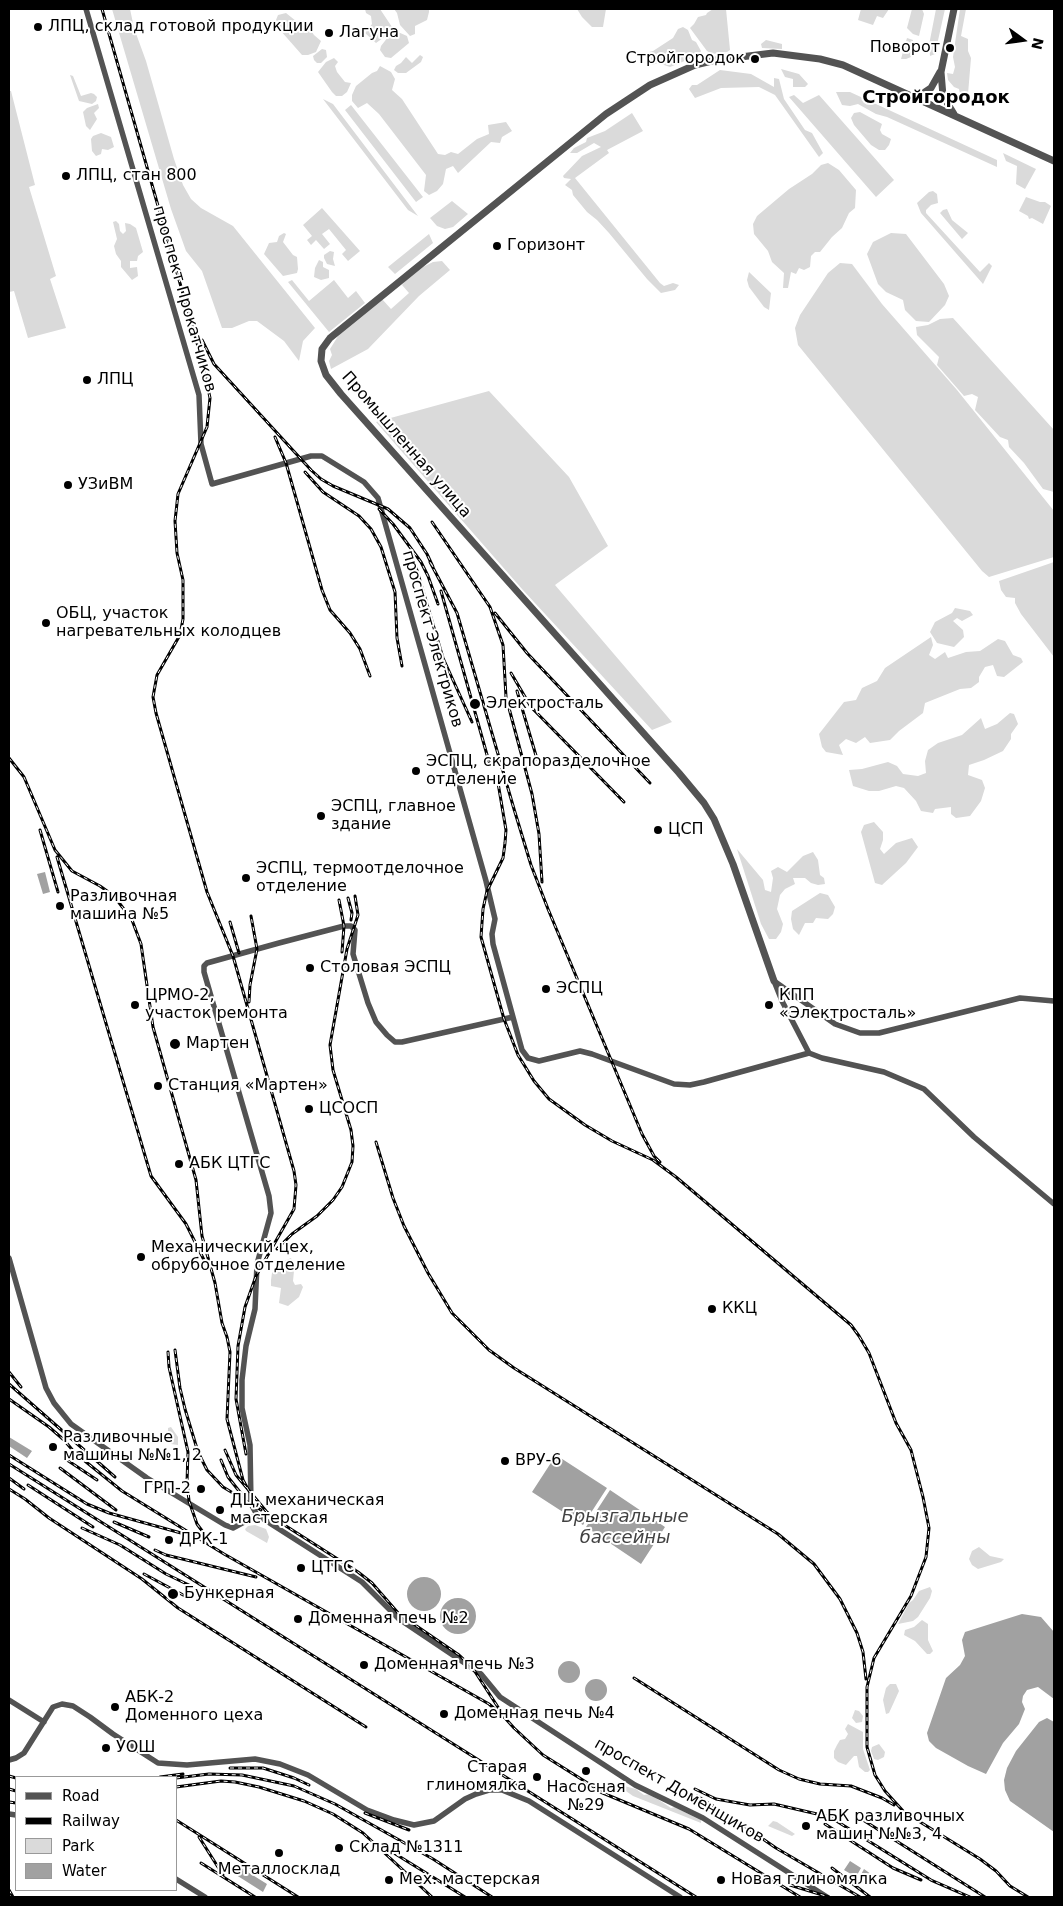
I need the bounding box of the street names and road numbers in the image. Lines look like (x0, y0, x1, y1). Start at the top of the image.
street label: проспект Прокатчиков (148, 204, 220, 394)
street label: Промышленная улица (337, 368, 475, 522)
street label: проспект Электриков (398, 548, 466, 730)
street label: проспект Доменщиков (591, 1735, 767, 1847)

